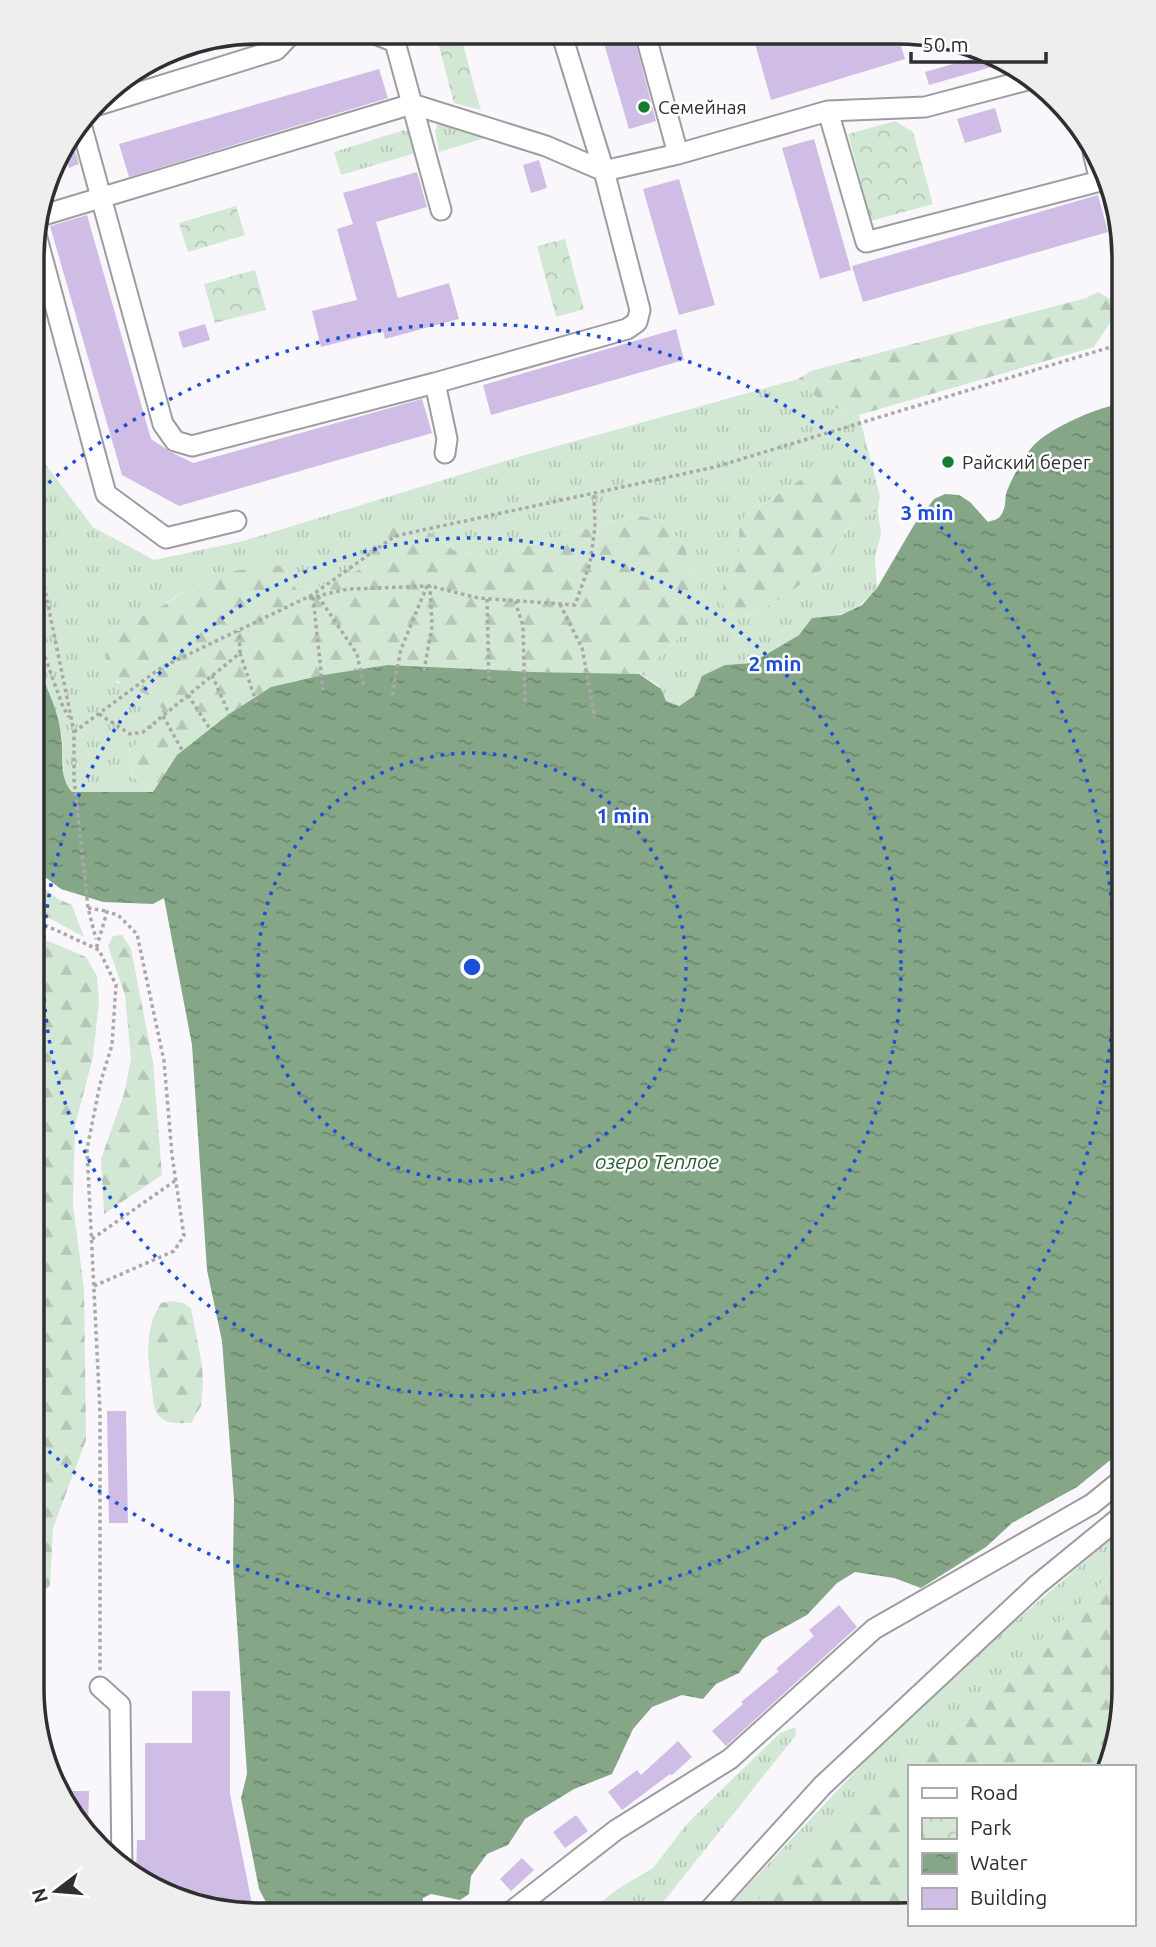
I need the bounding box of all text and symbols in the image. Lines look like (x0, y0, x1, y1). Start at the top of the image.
scale bar (911, 21, 1046, 65)
text: 50 m (922, 32, 969, 56)
place label: Семейная (658, 96, 747, 118)
marker: Семейная (636, 99, 652, 115)
place label: Райский берег (962, 451, 1091, 473)
marker: Райский берег (940, 454, 956, 470)
text: 3 min (900, 500, 954, 524)
text: 2 min (748, 651, 802, 675)
text: 1 min (596, 803, 650, 827)
centre of rings (460, 955, 484, 979)
water label: озеро Теплое (595, 1149, 719, 1173)
legend (908, 1765, 1135, 1926)
text: Road (970, 1780, 1018, 1804)
text: Park (970, 1815, 1012, 1839)
text: Water (970, 1850, 1028, 1874)
north arrow (21, 1856, 91, 1926)
text: Building (970, 1885, 1047, 1909)
text: N (27, 1886, 52, 1906)

